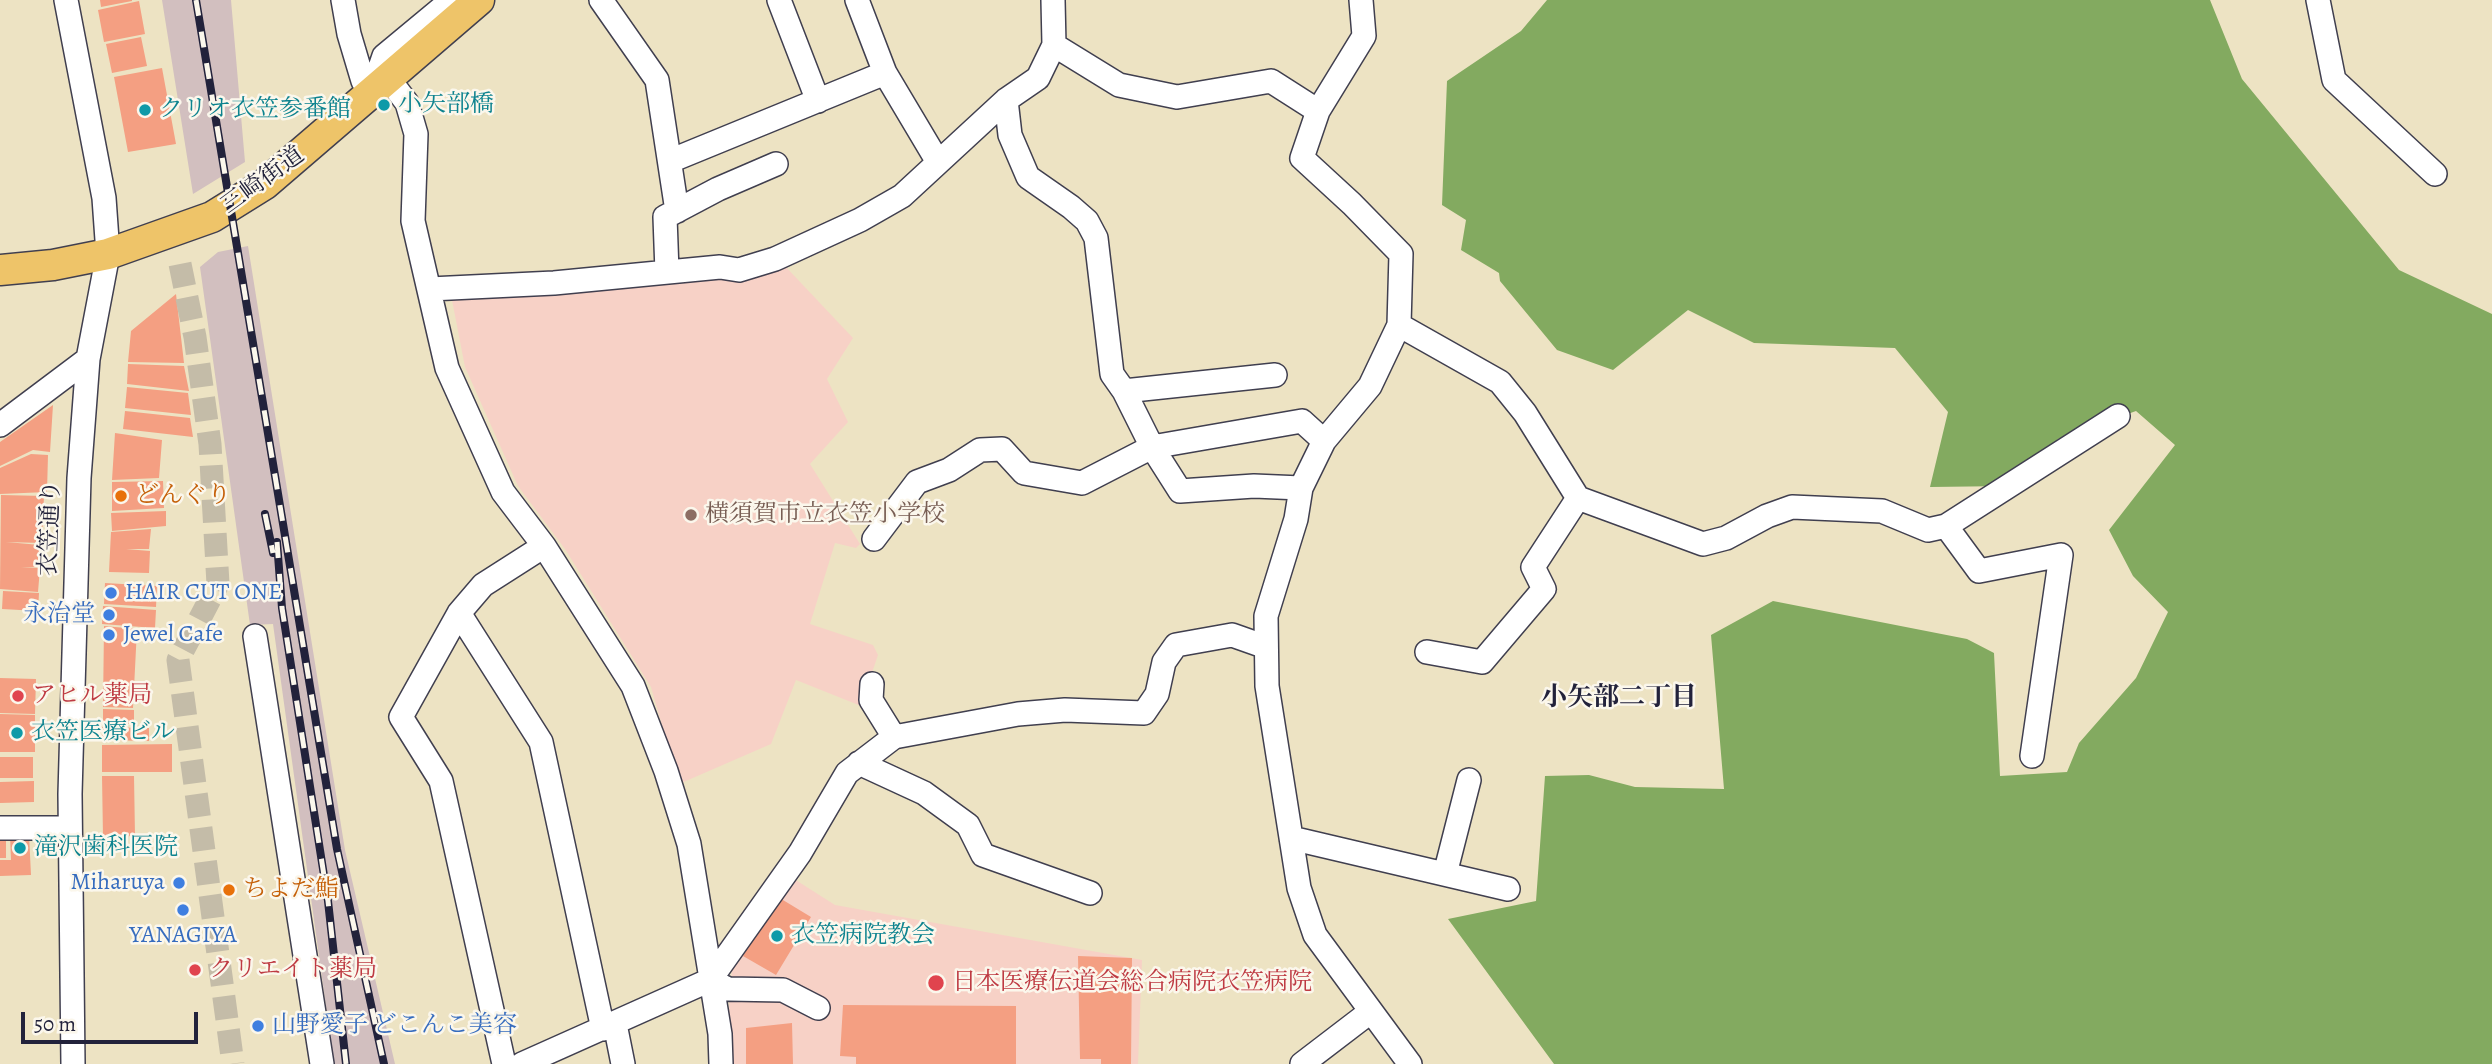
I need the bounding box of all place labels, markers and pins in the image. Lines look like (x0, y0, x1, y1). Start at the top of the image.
place label: 小矢部橋 (398, 91, 494, 119)
place label: クリオ衣笠参番館 (159, 96, 351, 124)
marker: 小矢部橋 (376, 97, 392, 113)
marker: クリオ衣笠参番館 (137, 102, 153, 118)
place label: どんぐり (135, 482, 231, 510)
marker: どんぐり (113, 488, 129, 504)
place label: 横須賀市立衣笠小学校 (705, 501, 945, 529)
marker: 横須賀市立衣笠小学校 (683, 507, 699, 523)
place label: HAIR CUT ONE (125, 579, 282, 607)
marker: HAIR CUT ONE (103, 585, 119, 601)
place label: 永治堂 (23, 601, 95, 629)
marker: 永治堂 (101, 607, 117, 623)
place label: Jewel Cafe (123, 621, 223, 649)
marker: Jewel Cafe (101, 627, 117, 643)
place label: アヒル薬局 (32, 682, 152, 710)
marker: アヒル薬局 (10, 688, 26, 704)
place label: 衣笠医療ビル (31, 719, 175, 747)
marker: 衣笠医療ビル (9, 725, 25, 741)
place label: 滝沢歯科医院 (34, 834, 178, 862)
marker: 滝沢歯科医院 (12, 840, 28, 856)
place label: Miharuya (70, 869, 165, 897)
marker: Miharuya (171, 875, 187, 891)
place label: ちよだ鮨 (243, 876, 339, 904)
marker: ちよだ鮨 (221, 882, 237, 898)
marker: YANAGIYA (175, 902, 191, 918)
place label: YANAGIYA (129, 922, 237, 950)
place label: 衣笠病院教会 (791, 922, 935, 950)
marker: 衣笠病院教会 (769, 928, 785, 944)
place label: クリエイト薬局 (209, 956, 377, 984)
marker: クリエイト薬局 (187, 962, 203, 978)
place label: 日本医療伝道会総合病院衣笠病院 (952, 969, 1312, 997)
marker: 日本医療伝道会総合病院衣笠病院 (926, 973, 946, 993)
place label: 山野愛子 どこんこ美容 (272, 1012, 517, 1040)
marker: 山野愛子 どこんこ美容 (250, 1018, 266, 1034)

